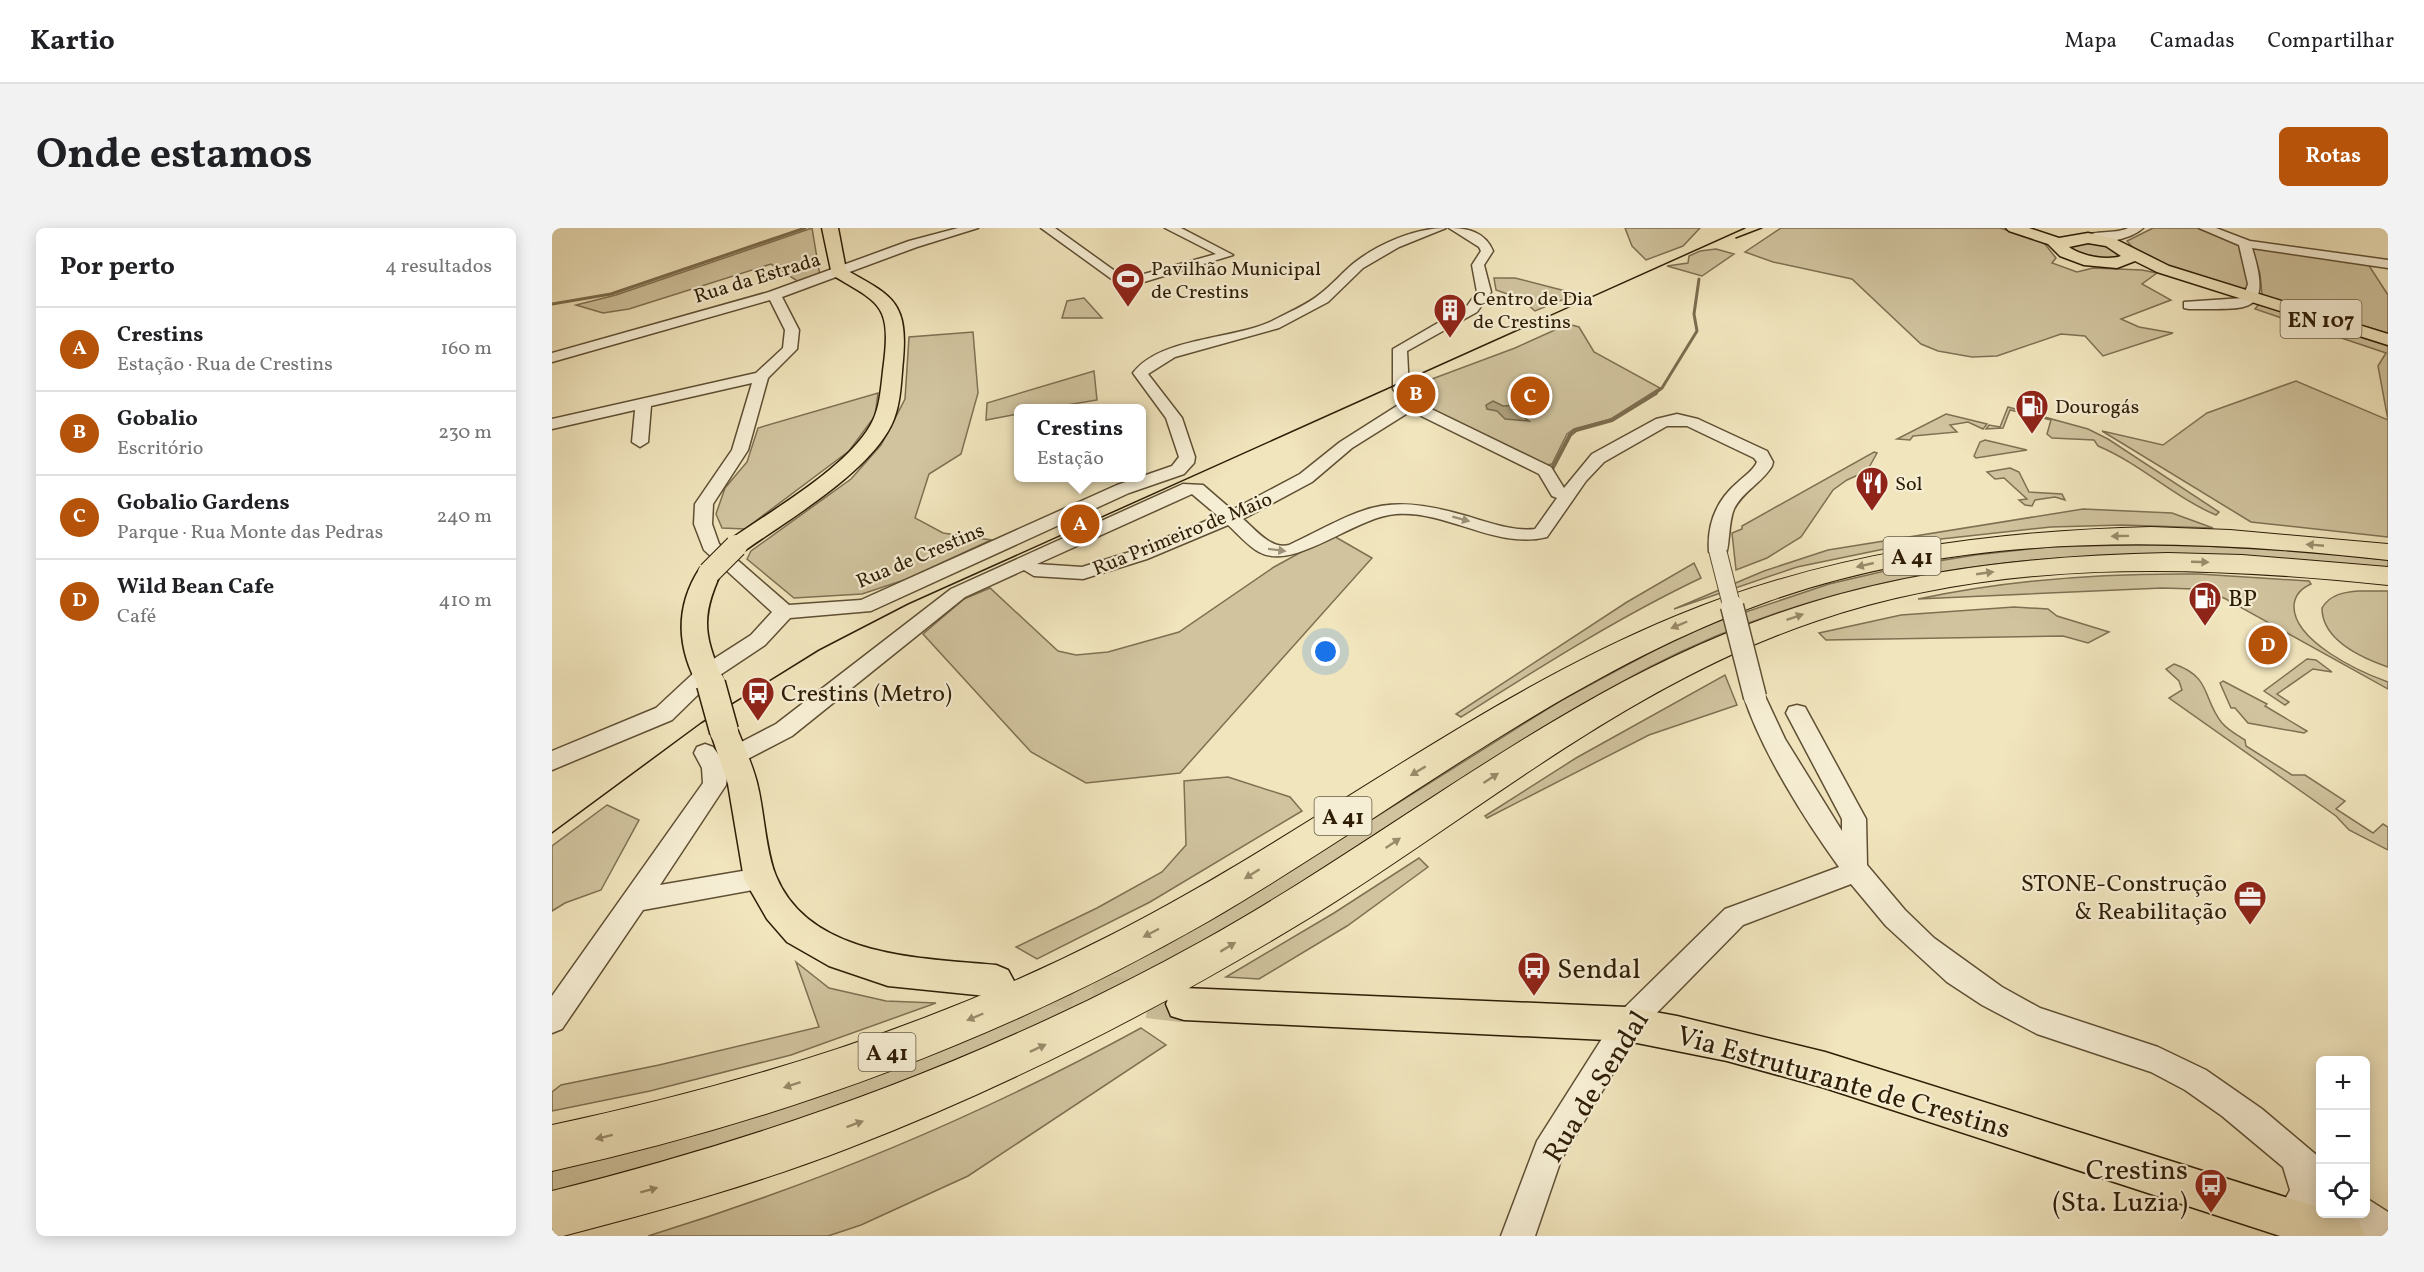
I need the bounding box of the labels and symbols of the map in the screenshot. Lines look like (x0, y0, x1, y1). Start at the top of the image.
street label: Rua da Estrada (691, 246, 825, 312)
place label: Pavilhão Municipal de Crestins (1151, 256, 1321, 307)
sports icon: Pavilhão Municipal de Crestins (1110, 261, 1146, 308)
place label: Centro de Dia de Crestins (1473, 286, 1593, 337)
building icon: Centro de Dia de Crestins (1432, 292, 1468, 339)
road number: EN 107 (2280, 300, 2362, 338)
pin: B (1396, 372, 1436, 416)
pin: C (1510, 374, 1550, 418)
fuel station icon: Dourogás (2014, 388, 2050, 435)
place label: Dourogás (2055, 394, 2139, 422)
restaurant icon: Sol (1854, 465, 1890, 512)
place label: Sol (1895, 471, 1922, 499)
street label: Rua Primeiro de Maio (1089, 486, 1277, 584)
pin: A (1060, 502, 1100, 546)
one-way arrow (1452, 515, 1470, 524)
street label: Rua de Crestins (852, 517, 989, 596)
one-way arrow (2111, 531, 2130, 541)
road number: A 41 (1884, 537, 1940, 575)
one-way arrow (2306, 540, 2325, 550)
one-way arrow (1268, 545, 1287, 554)
one-way arrow (2191, 557, 2210, 567)
one-way arrow (1855, 561, 1874, 570)
one-way arrow (1975, 569, 1994, 578)
fuel station icon: BP (2187, 580, 2223, 627)
place label: BP (2228, 583, 2257, 617)
one-way arrow (1786, 612, 1804, 622)
one-way arrow (1670, 620, 1688, 630)
pin: D (2248, 622, 2288, 668)
your location (1311, 637, 1340, 666)
bus stop icon: Crestins (Metro) (740, 675, 776, 722)
place label: Crestins (Metro) (781, 678, 952, 712)
one-way arrow (1410, 766, 1426, 777)
one-way arrow (1483, 772, 1499, 783)
road number: A 41 (1314, 797, 1372, 835)
one-way arrow (1385, 837, 1401, 848)
one-way arrow (1244, 868, 1260, 879)
place label: STONE-Construção & Reabilitação (2021, 868, 2227, 930)
office icon: STONE-Construção & Reabilitação (2232, 879, 2268, 926)
one-way arrow (1142, 928, 1159, 938)
one-way arrow (1220, 941, 1236, 952)
bus stop icon: Sendal (1516, 950, 1552, 997)
place label: Sendal (1557, 951, 1641, 990)
street label: Rua de Sendal (1535, 1004, 1659, 1171)
one-way arrow (966, 1013, 984, 1022)
street label: Via Estruturante de Crestins (1672, 1017, 2015, 1150)
road number: A 41 (858, 1033, 916, 1071)
one-way arrow (1029, 1044, 1046, 1053)
one-way arrow (783, 1081, 801, 1090)
one-way arrow (846, 1119, 864, 1128)
one-way arrow (595, 1132, 614, 1142)
place label: Crestins (Sta. Luzia) (2052, 1152, 2188, 1223)
bus stop icon: Crestins (Sta. Luzia) (2193, 1167, 2229, 1214)
one-way arrow (641, 1185, 659, 1194)

